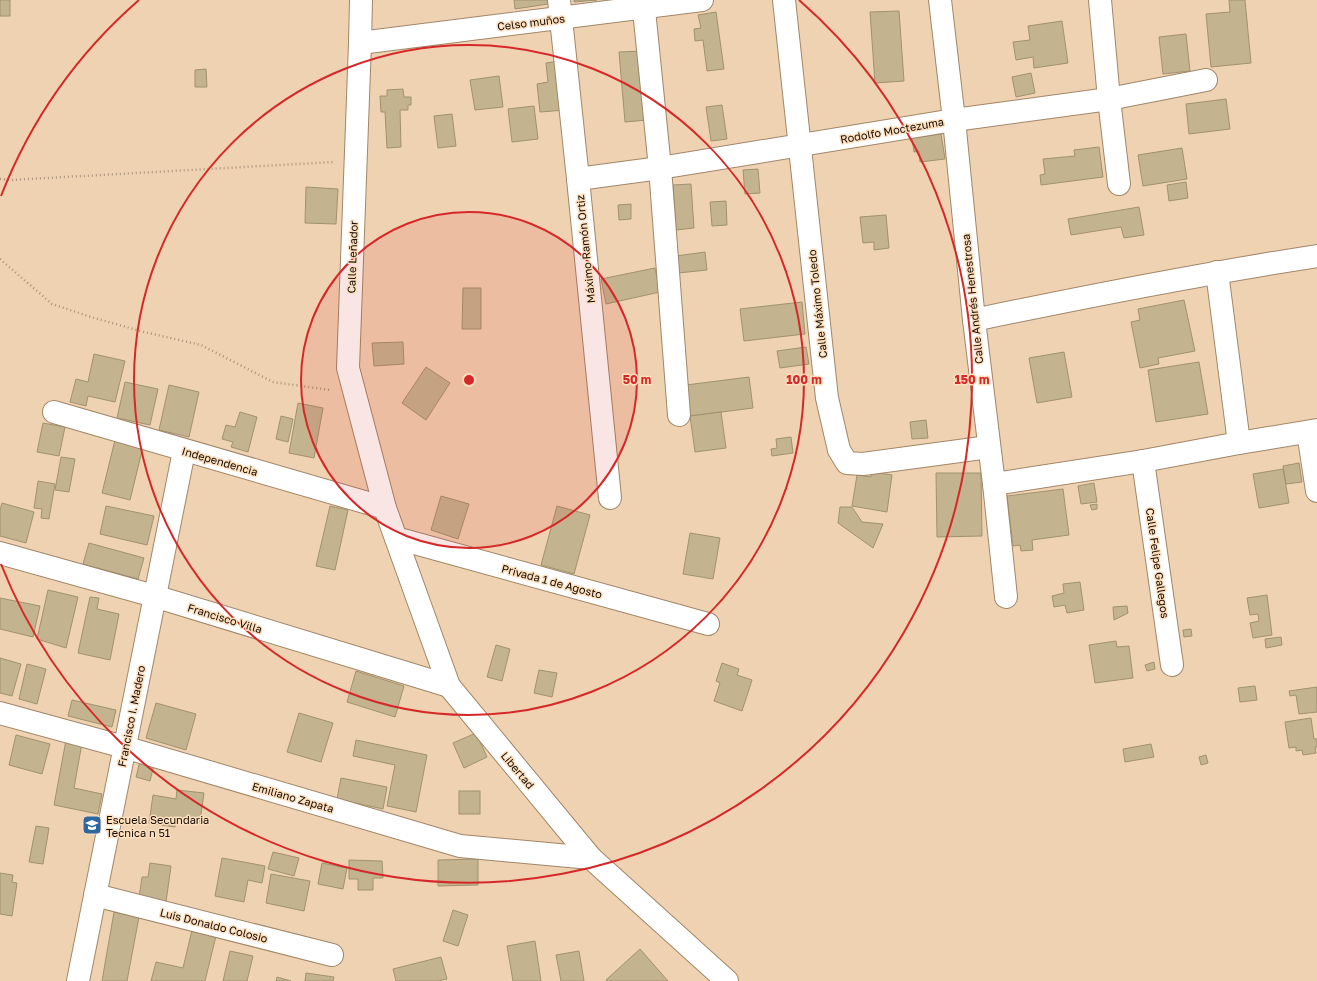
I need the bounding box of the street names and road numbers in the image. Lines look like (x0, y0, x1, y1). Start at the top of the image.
street label: Celso muños (496, 11, 566, 33)
street label: Rodolfo Moctezuma (839, 114, 945, 146)
street label: Máximo Ramón Ortiz (573, 194, 597, 304)
street label: Calle Leñador (344, 220, 360, 294)
street label: Calle Andrés Henestrosa (959, 233, 985, 365)
street label: Calle Máximo Toledo (805, 249, 829, 359)
street label: Independencia (181, 444, 259, 478)
street label: Calle Felipe Gallegos (1144, 507, 1172, 619)
street label: Privada 1 de Agosto (500, 561, 604, 601)
street label: Francisco Villa (186, 600, 264, 636)
street label: Francisco I. Madero (115, 664, 147, 768)
street label: Libertad (499, 749, 537, 791)
street label: Emiliano Zapata (251, 779, 335, 815)
street label: Luis Donaldo Colosio (159, 905, 270, 945)

